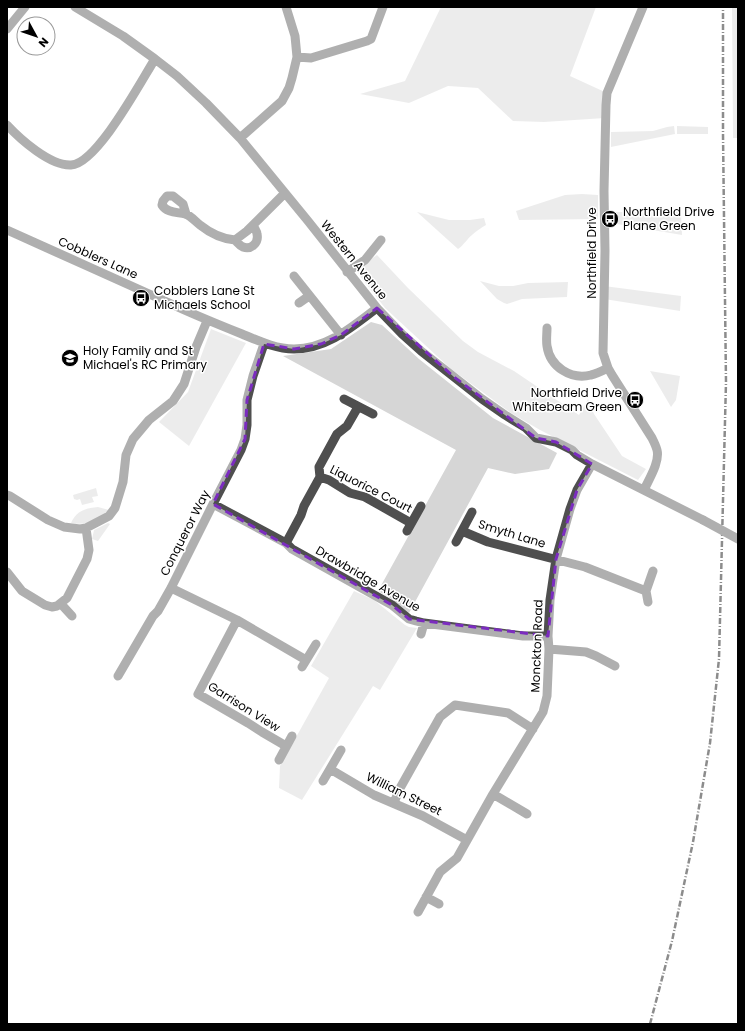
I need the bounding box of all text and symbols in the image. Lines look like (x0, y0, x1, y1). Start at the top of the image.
north arrow (16, 16, 56, 56)
text: N (35, 34, 52, 51)
place label: Northfield Drive Plane Green (623, 203, 714, 234)
street label: Northfield Drive (583, 207, 600, 299)
bus stop icon: Northfield Drive Plane Green (600, 209, 620, 229)
street label: Western Avenue (317, 216, 392, 303)
street label: Cobblers Lane (55, 232, 141, 283)
place label: Cobblers Lane St Michaels School (154, 282, 255, 313)
bus stop icon: Cobblers Lane St Michaels School (131, 288, 151, 308)
place label: Holy Family and St Michael's RC Primary (83, 342, 207, 373)
school or university icon: Holy Family and St Michael's RC Primary (60, 348, 80, 368)
place label: Northfield Drive Whitebeam Green (512, 384, 622, 415)
bus stop icon: Northfield Drive Whitebeam Green (625, 390, 645, 410)
street label: Liquorice Court (327, 460, 415, 517)
street label: Conqueror Way (156, 487, 214, 579)
street label: Smyth Lane (476, 515, 548, 552)
street label: Drawbridge Avenue (313, 542, 424, 616)
street label: Monckton Road (526, 599, 547, 693)
street label: Garrison View (205, 678, 284, 736)
street label: William Street (363, 768, 445, 819)

